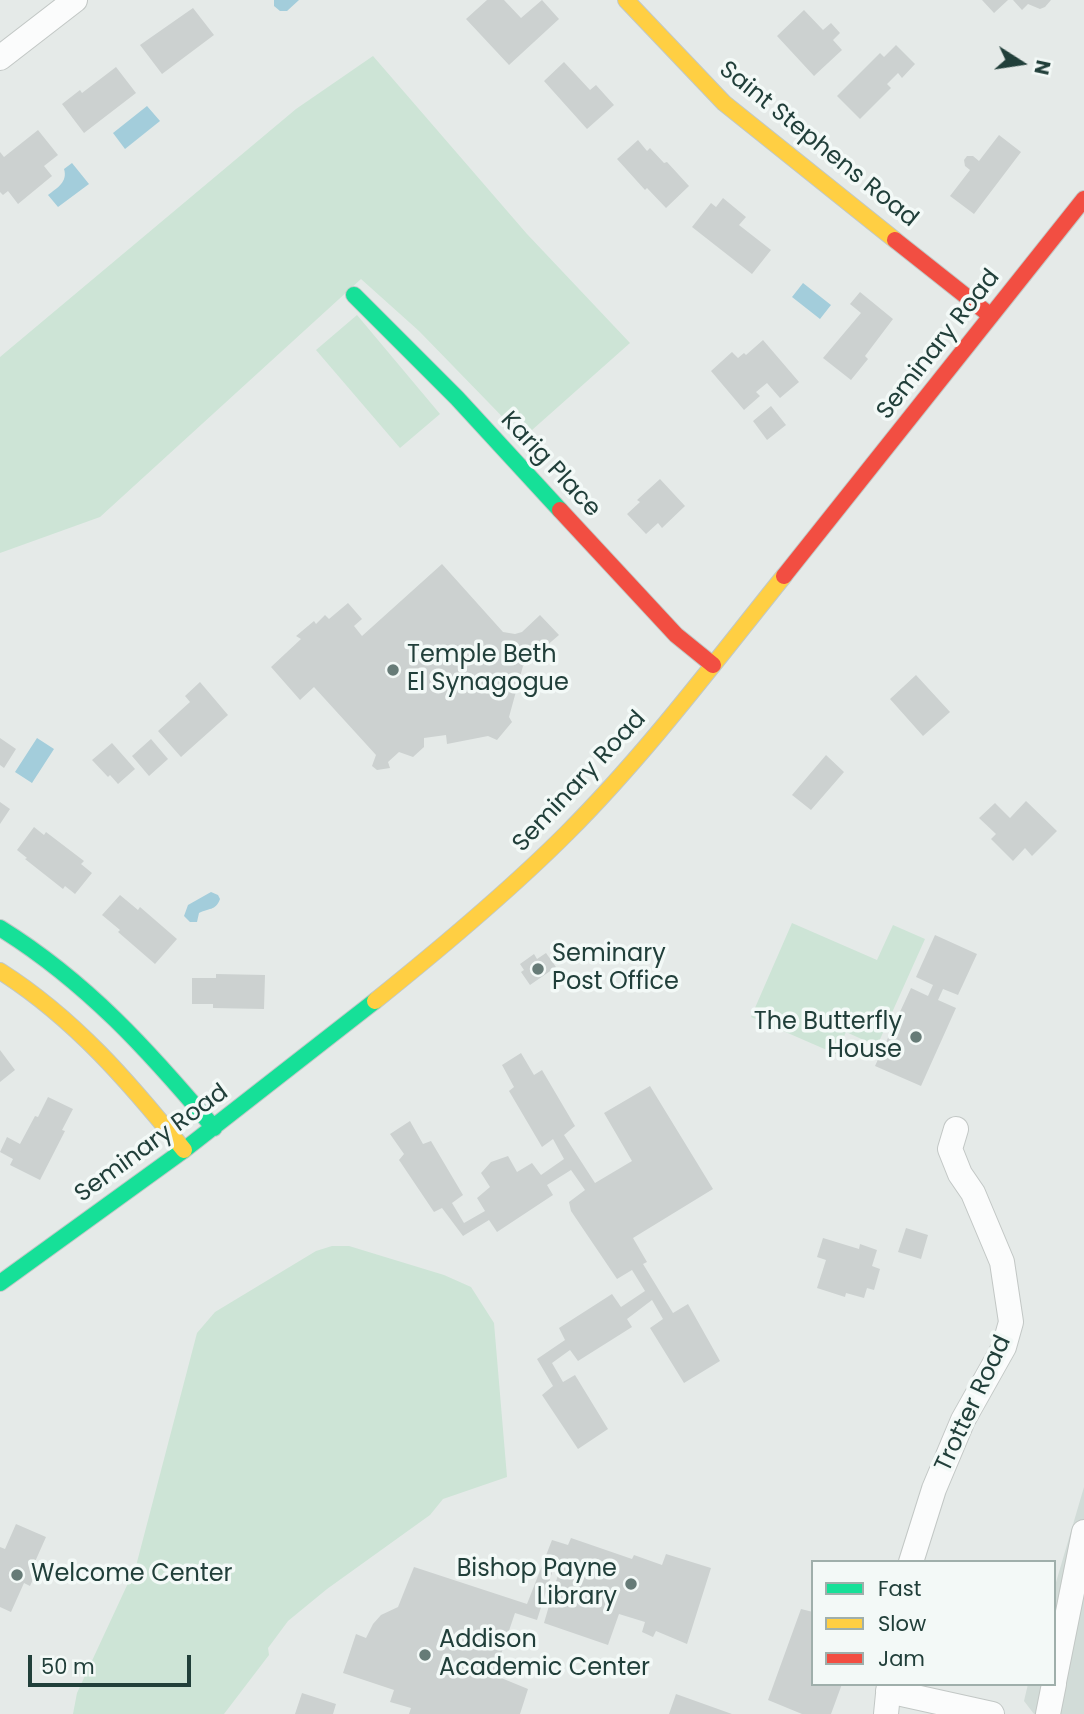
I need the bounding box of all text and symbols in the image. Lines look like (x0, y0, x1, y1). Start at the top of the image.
north arrow (986, 28, 1056, 98)
street label: Saint Stephens Road (713, 56, 923, 234)
text: N (1027, 58, 1057, 77)
street label: Seminary Road (871, 264, 1007, 426)
street label: Karig Place (494, 406, 606, 524)
place label: Temple Beth El Synagogue (407, 642, 569, 698)
marker: Temple Beth El Synagogue (385, 662, 401, 678)
street label: Seminary Road (507, 705, 653, 859)
place label: Seminary Post Office (552, 941, 679, 997)
marker: Seminary Post Office (530, 961, 546, 977)
place label: The Butterfly House (754, 1009, 902, 1065)
marker: The Butterfly House (908, 1029, 924, 1045)
street label: Seminary Road (70, 1079, 234, 1209)
street label: Trotter Road (930, 1331, 1018, 1477)
place label: Bishop Payne Library (457, 1556, 617, 1612)
legend (811, 1560, 1056, 1686)
place label: Welcome Center (31, 1561, 232, 1589)
marker: Welcome Center (9, 1567, 25, 1583)
text: Fast (878, 1574, 921, 1603)
marker: Bishop Payne Library (623, 1576, 639, 1592)
text: Slow (878, 1609, 926, 1638)
place label: Addison Academic Center (439, 1627, 650, 1683)
scale bar (32, 1640, 194, 1684)
text: Jam (878, 1644, 925, 1673)
marker: Addison Academic Center (417, 1647, 433, 1663)
text: 50 m (41, 1652, 95, 1681)

